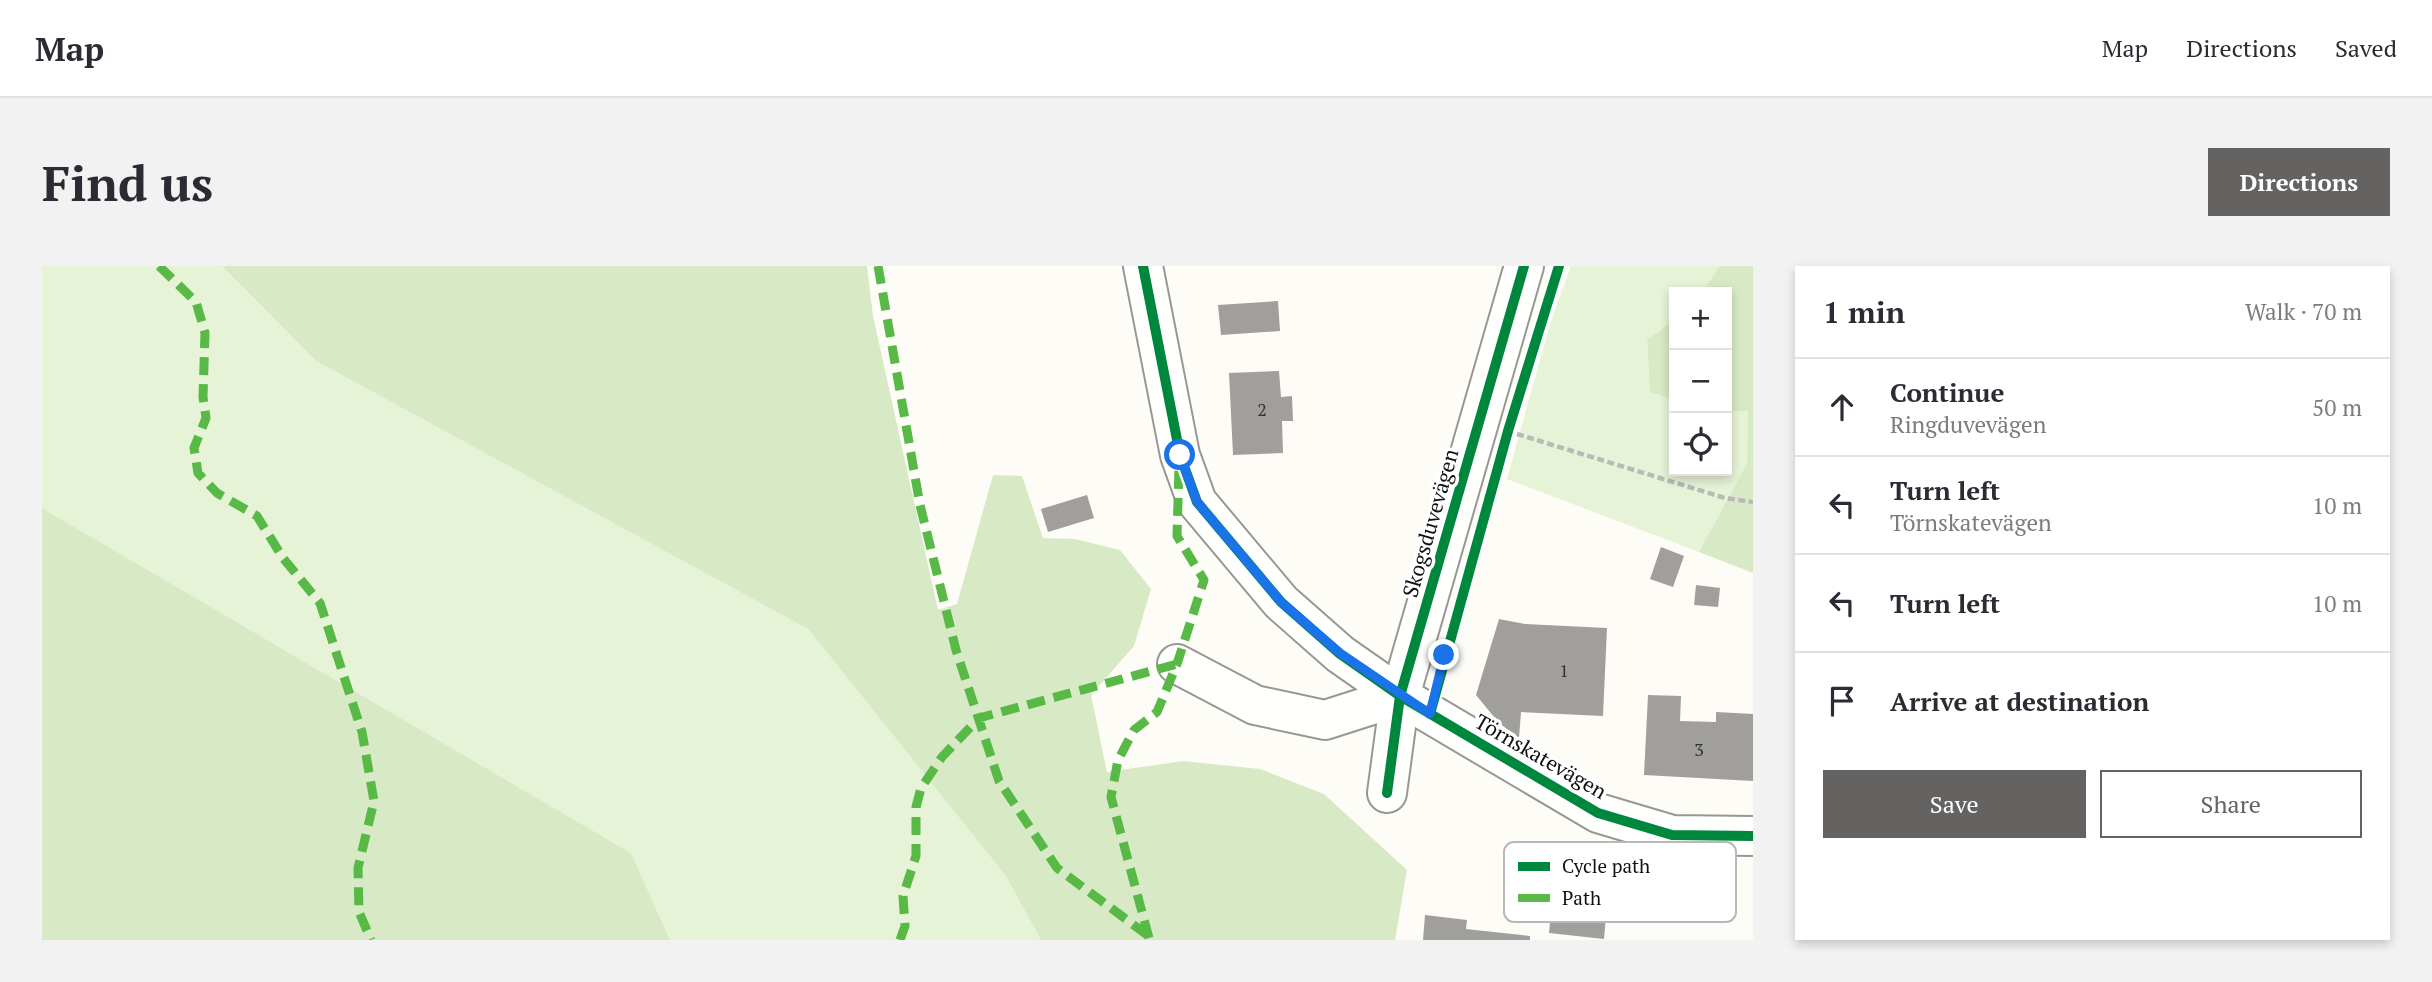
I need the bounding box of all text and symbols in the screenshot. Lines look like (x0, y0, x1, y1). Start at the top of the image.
text: Map (35, 27, 104, 70)
text: Map (2102, 32, 2148, 64)
text: Directions (2186, 32, 2297, 64)
text: Saved (2335, 32, 2397, 64)
button: Directions (2208, 148, 2390, 216)
text: Find us (42, 150, 213, 215)
map controls (1669, 287, 1732, 476)
button: + (1669, 287, 1732, 350)
text: 1 min (1823, 292, 1905, 332)
text: Walk · 70 m (2245, 296, 2362, 327)
button: − (1669, 350, 1732, 413)
text: Continue (1890, 375, 2004, 409)
icon: ahead (1823, 388, 1861, 426)
text: 50 m (2312, 392, 2362, 423)
house number: 2 (1257, 397, 1267, 421)
text: Ringduvevägen (1890, 409, 2046, 440)
button: locate (1669, 413, 1732, 476)
route start (1164, 439, 1195, 470)
street label: Skogsduvevägen (1395, 445, 1465, 600)
text: Turn left (1890, 473, 2000, 507)
icon: left (1823, 486, 1861, 524)
text: 10 m (2312, 490, 2362, 521)
text: Törnskatevägen (1890, 507, 2052, 538)
icon: left (1823, 584, 1861, 622)
text: Turn left (1890, 586, 2000, 620)
text: 10 m (2312, 588, 2362, 619)
route end (1428, 639, 1459, 670)
house number: 1 (1559, 658, 1569, 682)
icon: arrive (1823, 682, 1861, 720)
text: Arrive at destination (1890, 684, 2149, 718)
street label: Törnskatevägen (1470, 707, 1612, 805)
house number: 3 (1694, 737, 1704, 761)
button: Save (1823, 770, 2086, 838)
button: Share (2100, 770, 2362, 838)
legend (1504, 842, 1736, 922)
text: Cycle path (1562, 853, 1650, 878)
text: Path (1562, 885, 1601, 910)

